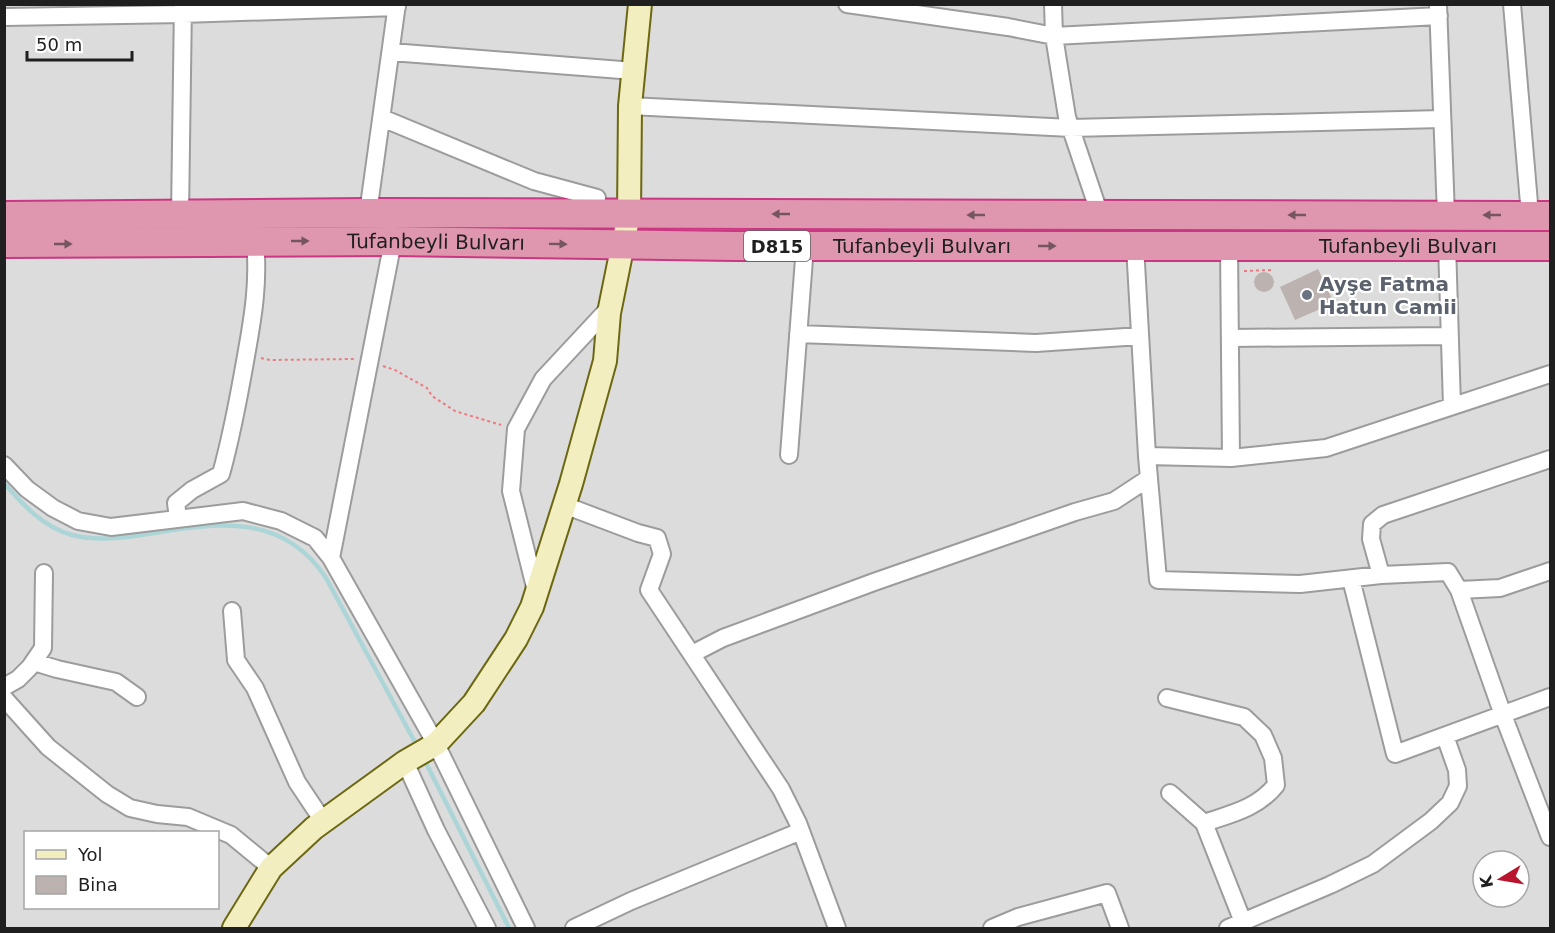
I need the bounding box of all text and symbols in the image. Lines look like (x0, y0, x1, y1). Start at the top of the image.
scale bar (27, 24, 132, 62)
text: 50 m (36, 34, 82, 55)
one-way arrow (772, 209, 791, 219)
one-way arrow (967, 210, 986, 220)
one-way arrow (1288, 210, 1307, 220)
one-way arrow (1483, 210, 1502, 220)
street label: Tufanbeyli Bulvarı (346, 229, 525, 255)
road number: D815 (744, 231, 810, 261)
street label: Tufanbeyli Bulvarı (832, 234, 1011, 258)
street label: Tufanbeyli Bulvarı (1318, 234, 1497, 258)
one-way arrow (290, 236, 309, 246)
one-way arrow (53, 239, 72, 249)
one-way arrow (548, 239, 567, 248)
one-way arrow (1037, 241, 1056, 251)
place label: Ayşe Fatma Hatun Camii (1319, 272, 1457, 319)
marker: Ayşe Fatma Hatun Camii (1300, 288, 1314, 302)
legend (24, 831, 219, 909)
text: Yol (77, 844, 103, 865)
north arrow (1471, 849, 1531, 909)
text: K (1476, 873, 1497, 890)
text: Bina (78, 874, 118, 895)

